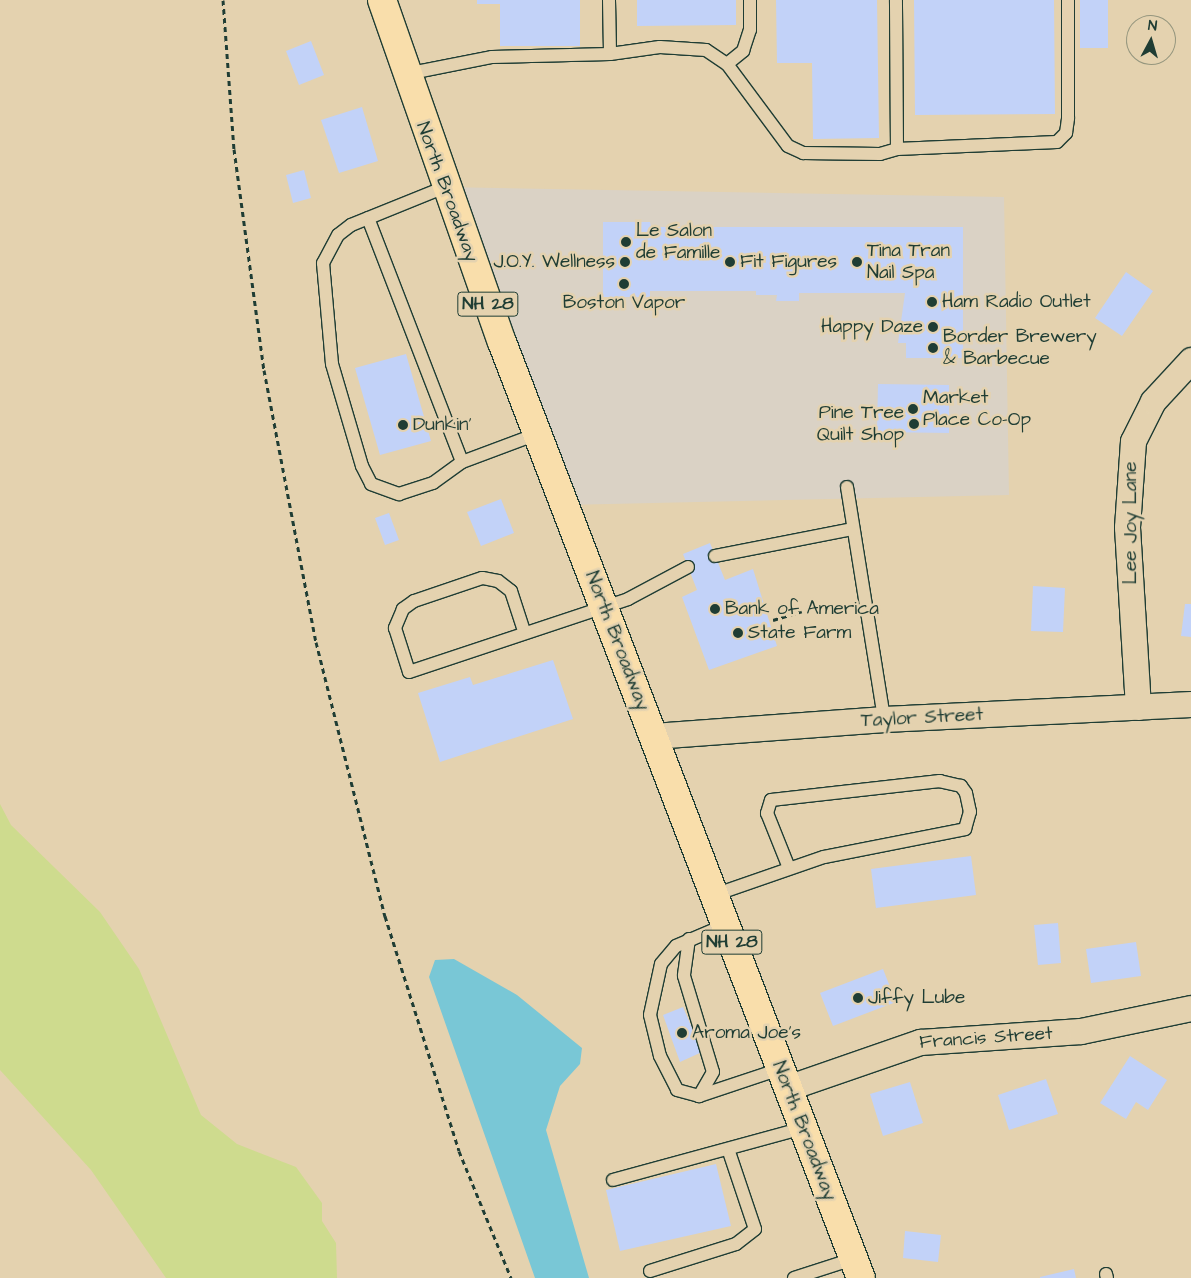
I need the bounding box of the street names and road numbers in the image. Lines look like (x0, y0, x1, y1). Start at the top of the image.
street label: North Broadway (411, 119, 483, 265)
road number: NH 28 (457, 288, 519, 320)
street label: Lee Joy Lane (1120, 462, 1142, 584)
street label: North Broadway (580, 568, 654, 714)
street label: Taylor Street (860, 703, 984, 733)
road number: NH 28 (701, 926, 763, 958)
street label: Francis Street (919, 1022, 1053, 1054)
street label: North Broadway (767, 1058, 841, 1204)

